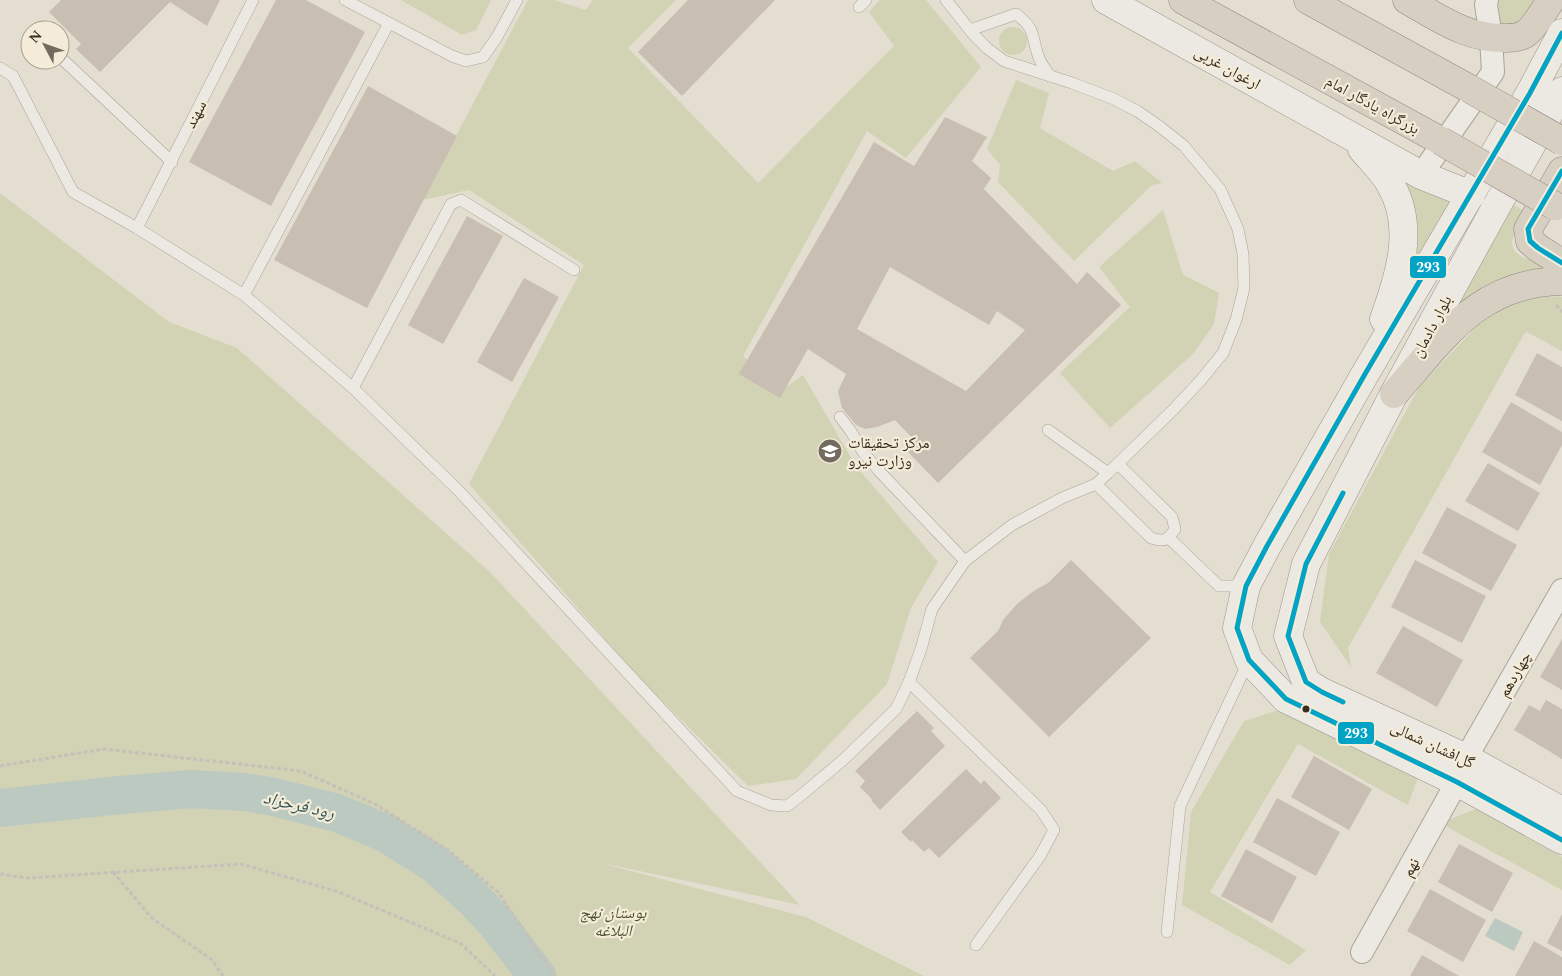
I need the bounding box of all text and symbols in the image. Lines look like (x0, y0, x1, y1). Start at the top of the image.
north arrow (20, 20, 70, 70)
text: N (24, 26, 47, 48)
street label: ارغوان غربی (1190, 40, 1265, 96)
street label: بزرگراه یادگار امام (1321, 69, 1424, 141)
street label: سهند (179, 96, 213, 133)
line badge: 293 (1409, 255, 1447, 279)
text: 293 (1416, 257, 1440, 278)
street label: بلوار دادمان (1405, 291, 1458, 362)
place label: مرکز تحقیقات وزارت نیرو (848, 431, 930, 473)
school or university icon: مرکز تحقیقات وزارت نیرو (817, 438, 843, 464)
street label: چهاردهم (1492, 647, 1538, 702)
unlabelled marker (1301, 704, 1311, 714)
street label: گل‌افشان شمالی (1387, 715, 1479, 775)
line badge: 293 (1337, 721, 1375, 745)
text: 293 (1344, 723, 1368, 744)
water label: رود فرحزاد (261, 784, 337, 827)
street label: نهم (1396, 853, 1426, 882)
park label: بوستان نهج البلاغه (580, 901, 647, 943)

